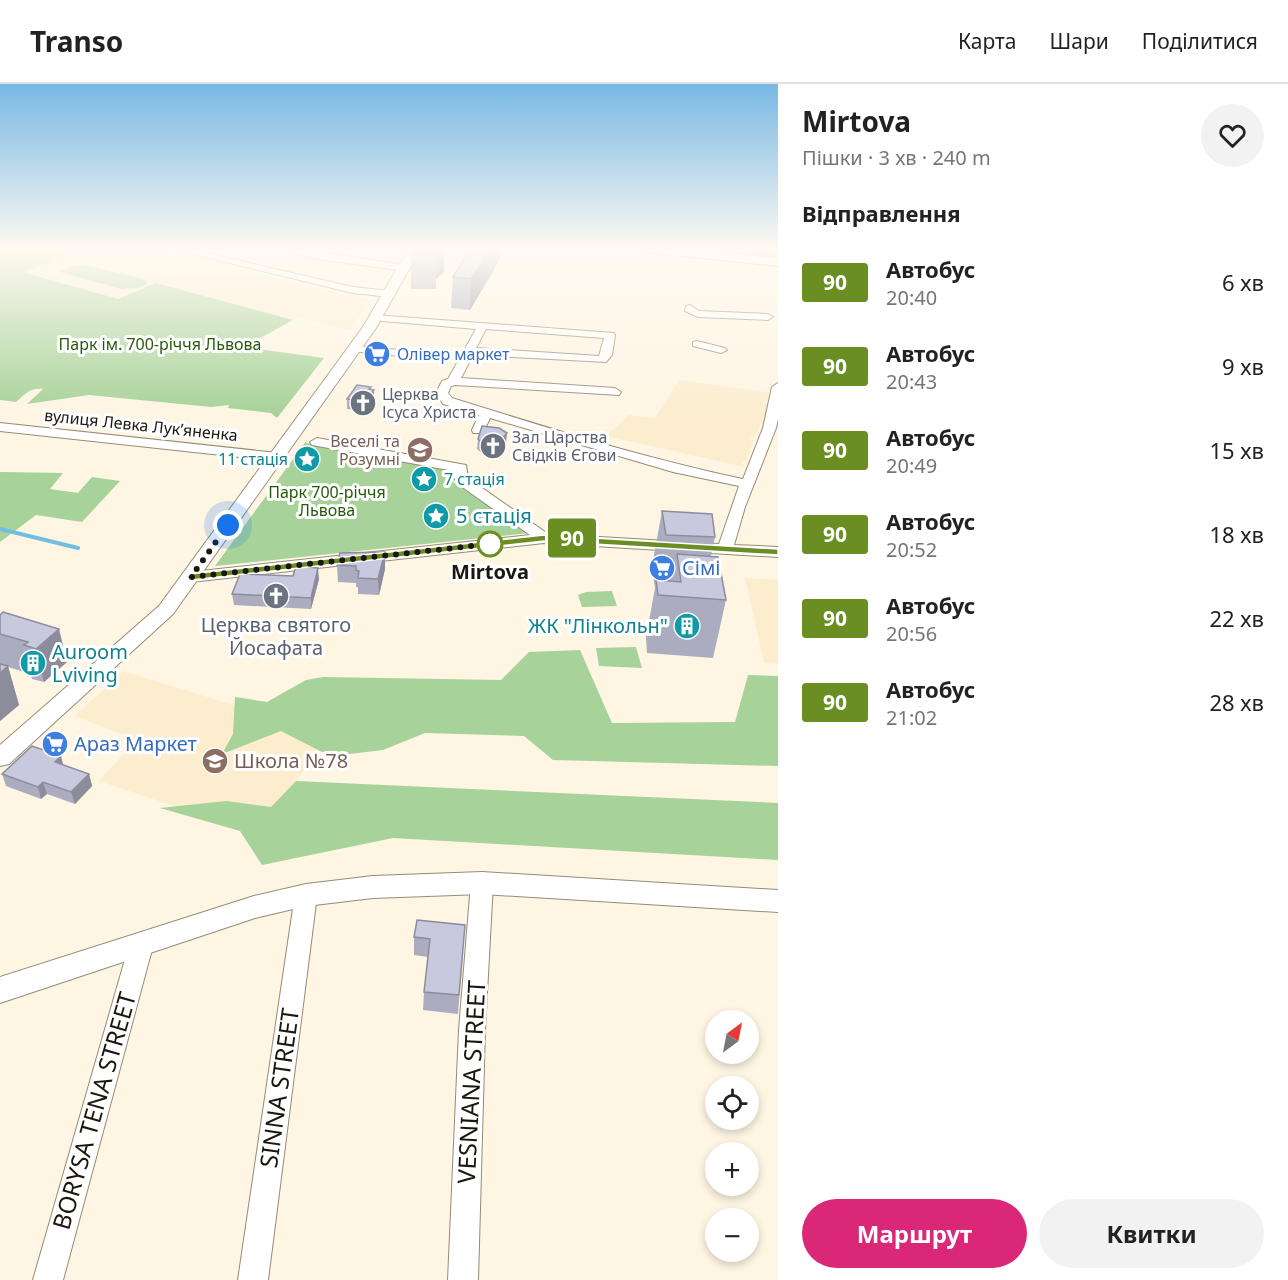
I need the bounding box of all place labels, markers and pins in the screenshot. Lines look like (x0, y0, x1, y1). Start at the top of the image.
supermarket icon: Олівер маркет (362, 339, 392, 369)
place label: Олівер маркет (397, 343, 510, 365)
place label: Церква Ісуса Христа (382, 383, 476, 423)
church icon: Церква Ісуса Христа (348, 388, 378, 418)
place label: Зал Царства Свідків Єгови (512, 426, 616, 466)
place label: Веселі та Розумні (330, 430, 400, 470)
church icon: Зал Царства Свідків Єгови (478, 431, 508, 461)
school or university icon: Веселі та Розумні (405, 435, 435, 465)
place icon: 11 стація (292, 444, 322, 474)
place label: 11 стація (218, 448, 288, 470)
place icon: 7 стація (409, 464, 439, 494)
place label: 7 стація (444, 468, 505, 490)
place icon: 5 стація (421, 501, 451, 531)
place label: 5 стація (456, 502, 532, 529)
marker: Mirtova (477, 531, 503, 557)
supermarket icon: Сімі (647, 553, 677, 583)
place label: Сімі (682, 554, 720, 581)
place label: Mirtova (451, 558, 529, 585)
church icon: Церква святого Йосафата (261, 581, 291, 611)
place label: Церква святого Йосафата (201, 611, 351, 661)
building icon: ЖК "Лінкольн" (672, 611, 702, 641)
place label: ЖК "Лінкольн" (528, 612, 668, 639)
place label: Auroom Lviving (52, 638, 128, 688)
building icon: Auroom Lviving (18, 648, 48, 678)
supermarket icon: Араз Маркет (40, 729, 70, 759)
place label: Араз Маркет (74, 730, 197, 757)
school or university icon: Школа №78 (200, 746, 230, 776)
place label: Школа №78 (234, 747, 348, 774)

